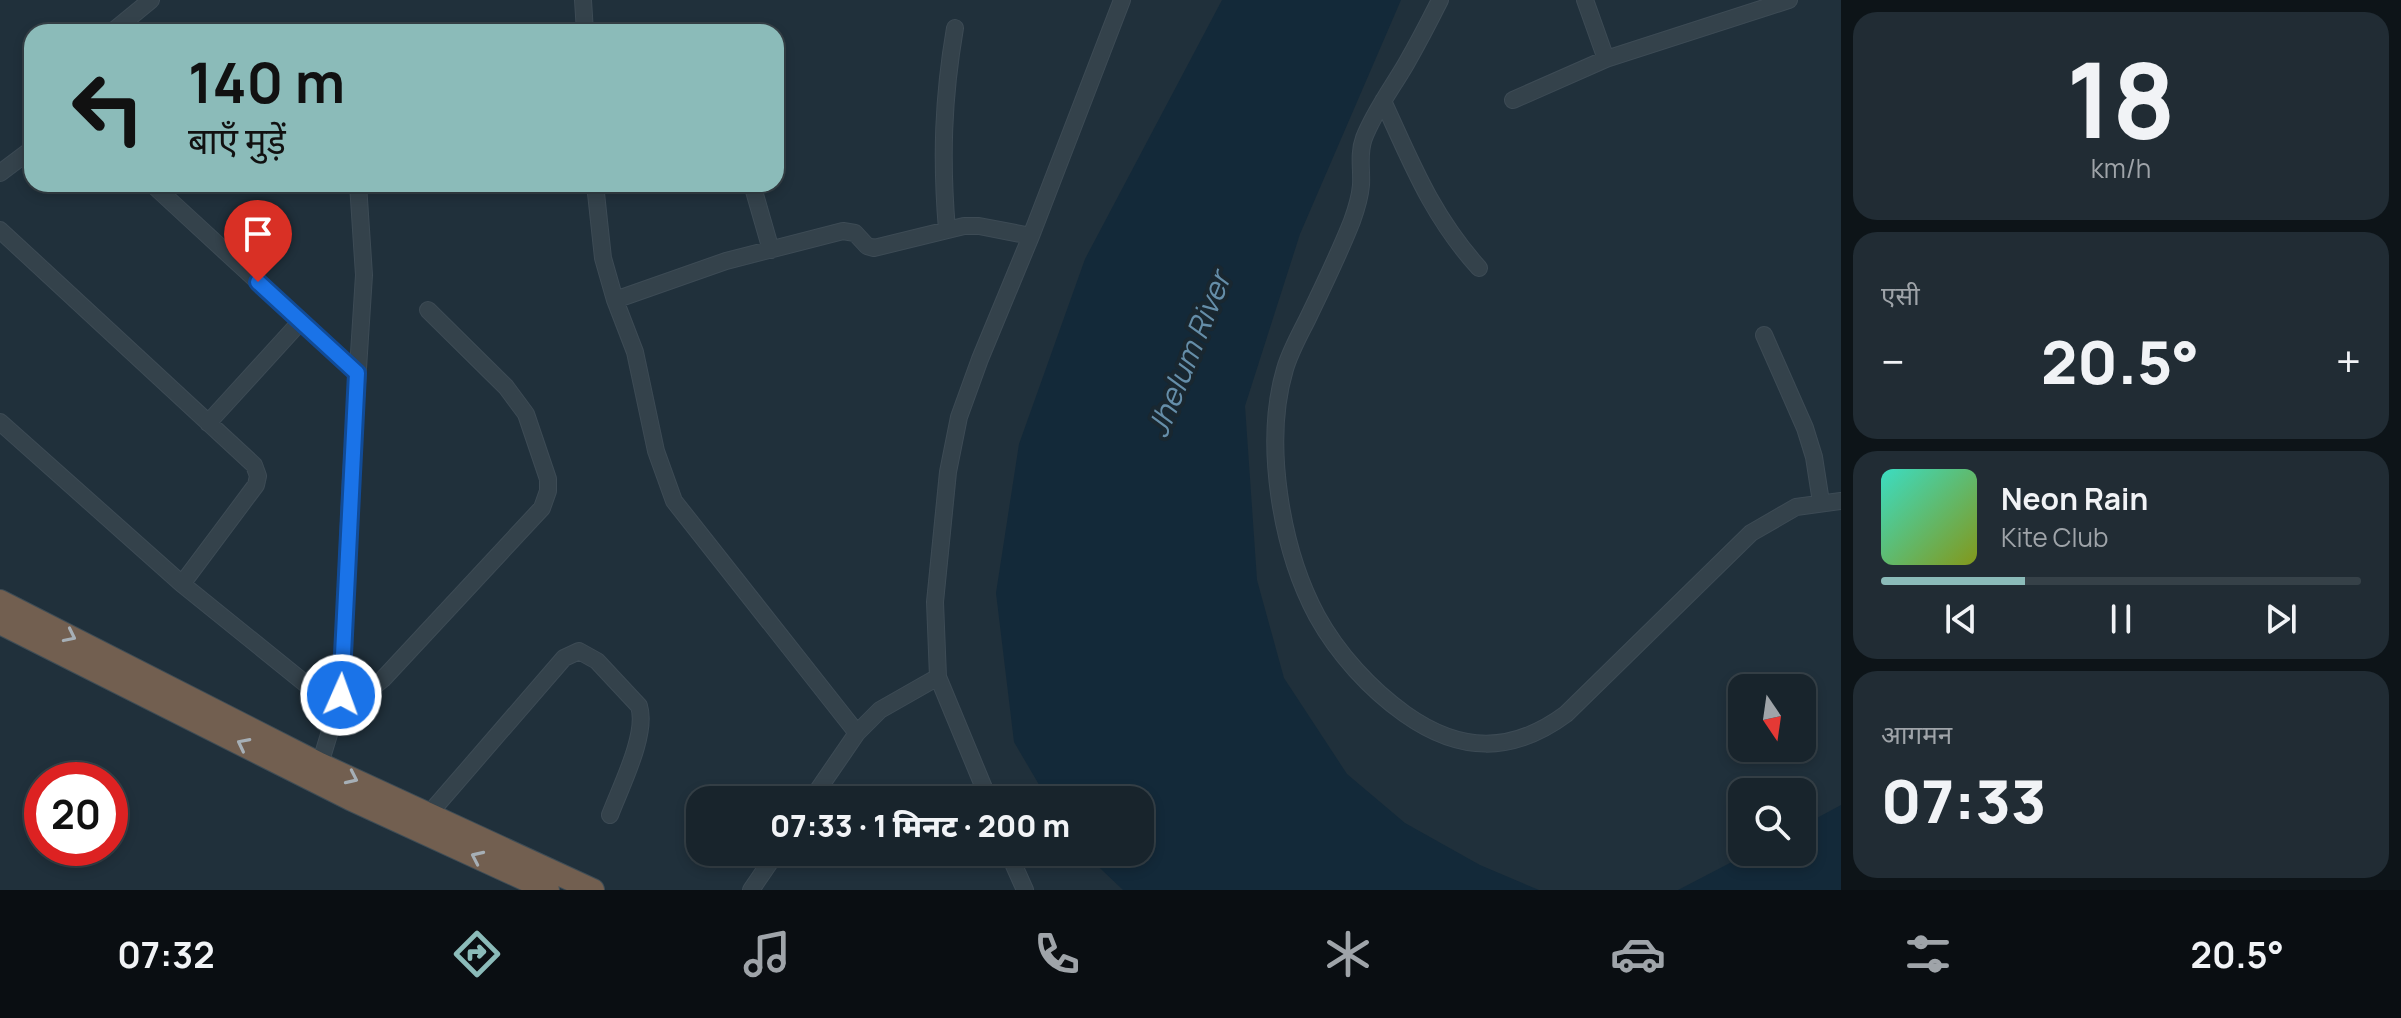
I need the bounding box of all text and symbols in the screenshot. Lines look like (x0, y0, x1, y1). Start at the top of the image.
text: 18 (2066, 27, 2176, 169)
text: 140 m (188, 43, 345, 120)
icon: left (56, 56, 160, 160)
text: बाएँ मुड़ें (188, 116, 286, 165)
text: km/h (2091, 150, 2151, 186)
pin (224, 200, 292, 282)
icon: arrive (236, 212, 280, 256)
water label: Jhelum River (1136, 262, 1241, 443)
text: एसी (1881, 277, 1920, 313)
text: 20.5° (2041, 320, 2199, 402)
text: − (1881, 331, 1905, 391)
text: + (2336, 331, 2361, 391)
text: Neon Rain (2001, 478, 2148, 519)
text: Kite Club (2001, 519, 2108, 555)
icon: previous (1939, 597, 1983, 641)
icon: pause (2099, 597, 2143, 641)
icon: next (2259, 597, 2303, 641)
one-way arrow (61, 626, 76, 642)
position arrow (299, 653, 383, 737)
north arrow (1728, 674, 1816, 762)
map controls (1728, 674, 1816, 866)
text: आगमन (1881, 716, 1952, 752)
one-way arrow (237, 739, 251, 754)
text: 07:33 (1881, 759, 2046, 841)
speed limit sign: 20 (24, 762, 128, 866)
one-way arrow (344, 769, 358, 785)
button: search (1728, 778, 1816, 866)
text: 07:33 · 1 मिनट · 200 m (770, 805, 1070, 846)
one-way arrow (471, 851, 485, 867)
icon: directions (449, 926, 505, 982)
icon: music (739, 926, 795, 982)
icon: phone (1029, 926, 1085, 982)
icon: climate (1320, 926, 1376, 982)
icon: car (1610, 926, 1666, 982)
icon: filters (1900, 926, 1956, 982)
text: 07:32 (117, 930, 215, 979)
text: 20.5° (2190, 930, 2284, 979)

